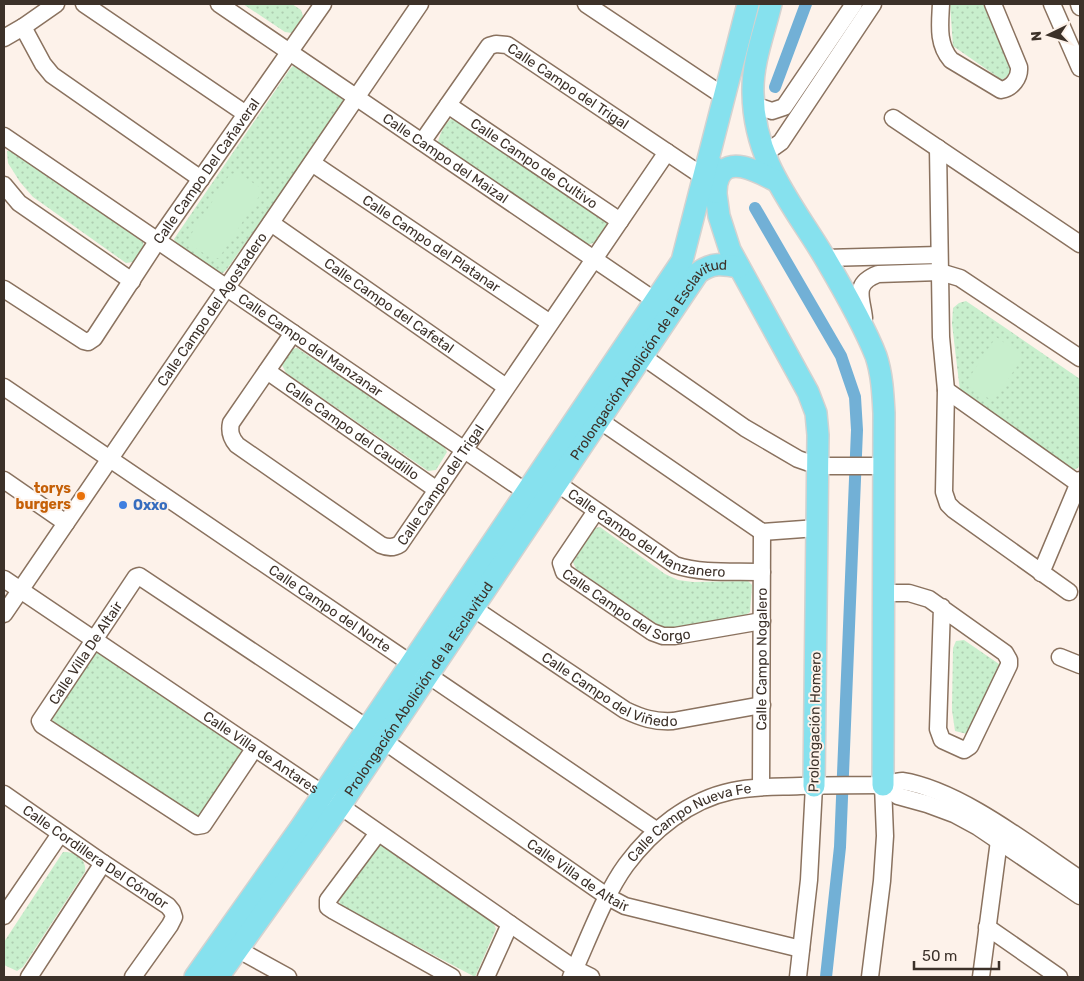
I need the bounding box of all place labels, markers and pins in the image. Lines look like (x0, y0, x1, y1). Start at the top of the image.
place label: torys burgers (16, 480, 71, 513)
marker: torys burgers (75, 490, 87, 502)
place label: Oxxo (133, 497, 168, 514)
marker: Oxxo (117, 499, 129, 511)

